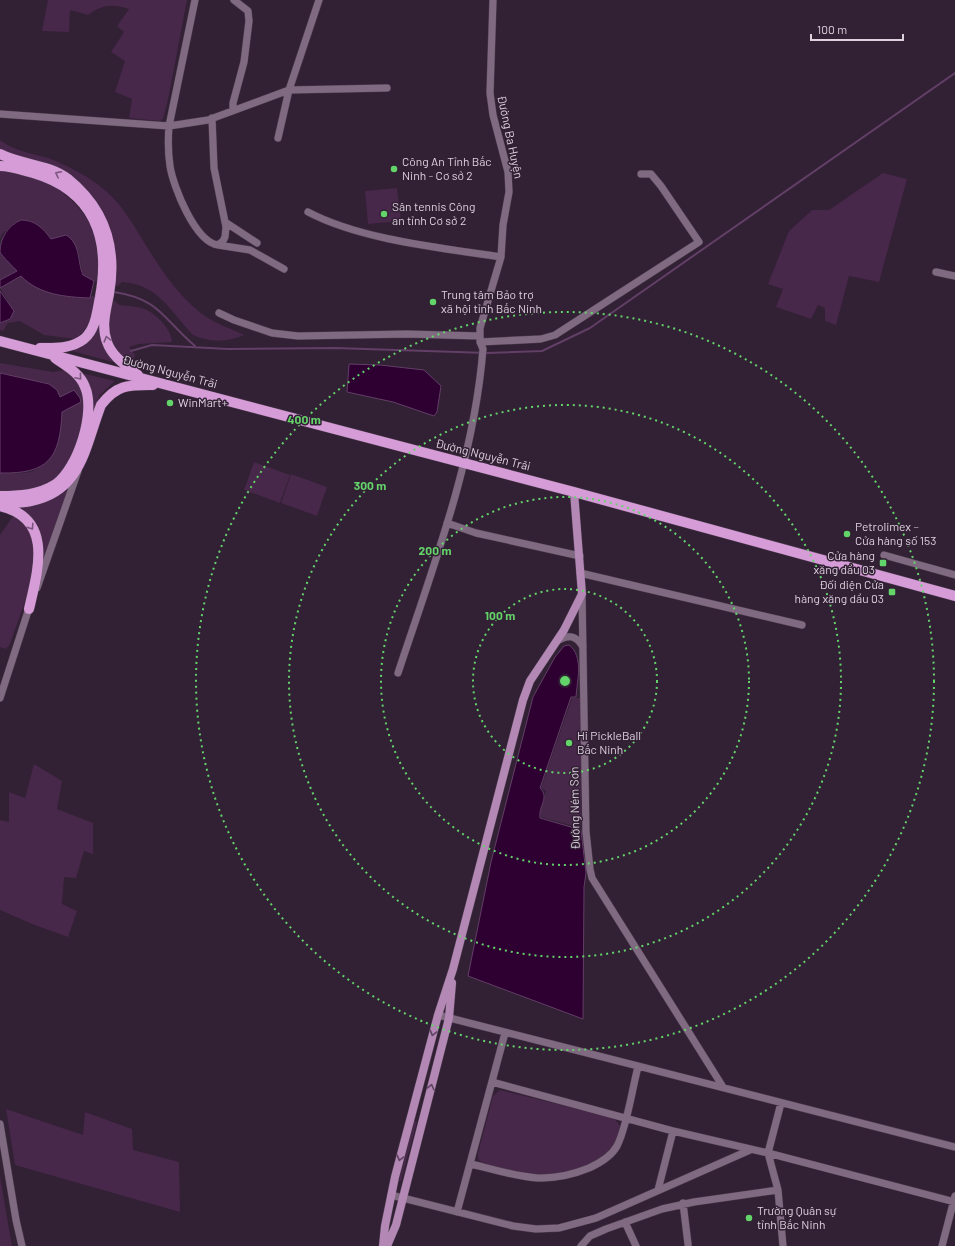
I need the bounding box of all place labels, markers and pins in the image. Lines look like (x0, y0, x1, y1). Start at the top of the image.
place label: Công An Tỉnh Bắc Ninh - Cơ sở 2 (402, 154, 492, 182)
marker: Công An Tỉnh Bắc Ninh - Cơ sở 2 (389, 164, 399, 174)
place label: Sân tennis Công an tỉnh Cơ sở 2 (392, 199, 475, 227)
marker: Sân tennis Công an tỉnh Cơ sở 2 (379, 209, 389, 219)
place label: Trung tâm Bảo trợ xã hội tỉnh Bắc Ninh (441, 287, 542, 315)
marker: Trung tâm Bảo trợ xã hội tỉnh Bắc Ninh (428, 297, 438, 307)
place label: WinMart+ (178, 395, 228, 409)
marker: WinMart+ (165, 398, 175, 408)
place label: Petrolimex – Cửa hàng số 153 (855, 519, 936, 547)
marker: Petrolimex – Cửa hàng số 153 (842, 529, 852, 539)
place label: Cửa hàng xăng dầu 03 (813, 548, 875, 576)
marker: Cửa hàng xăng dầu 03 (878, 558, 888, 568)
place label: Đối diện Cửa hàng xăng dầu 03 (795, 577, 884, 605)
marker: Đối diện Cửa hàng xăng dầu 03 (887, 587, 897, 597)
centre of rings (558, 674, 572, 688)
place label: Hi PickleBall Bắc Ninh (577, 728, 641, 756)
marker: Hi PickleBall Bắc Ninh (564, 738, 574, 748)
place label: Trường Quân sự tỉnh Bắc Ninh (757, 1203, 837, 1231)
marker: Trường Quân sự tỉnh Bắc Ninh (744, 1213, 754, 1223)

